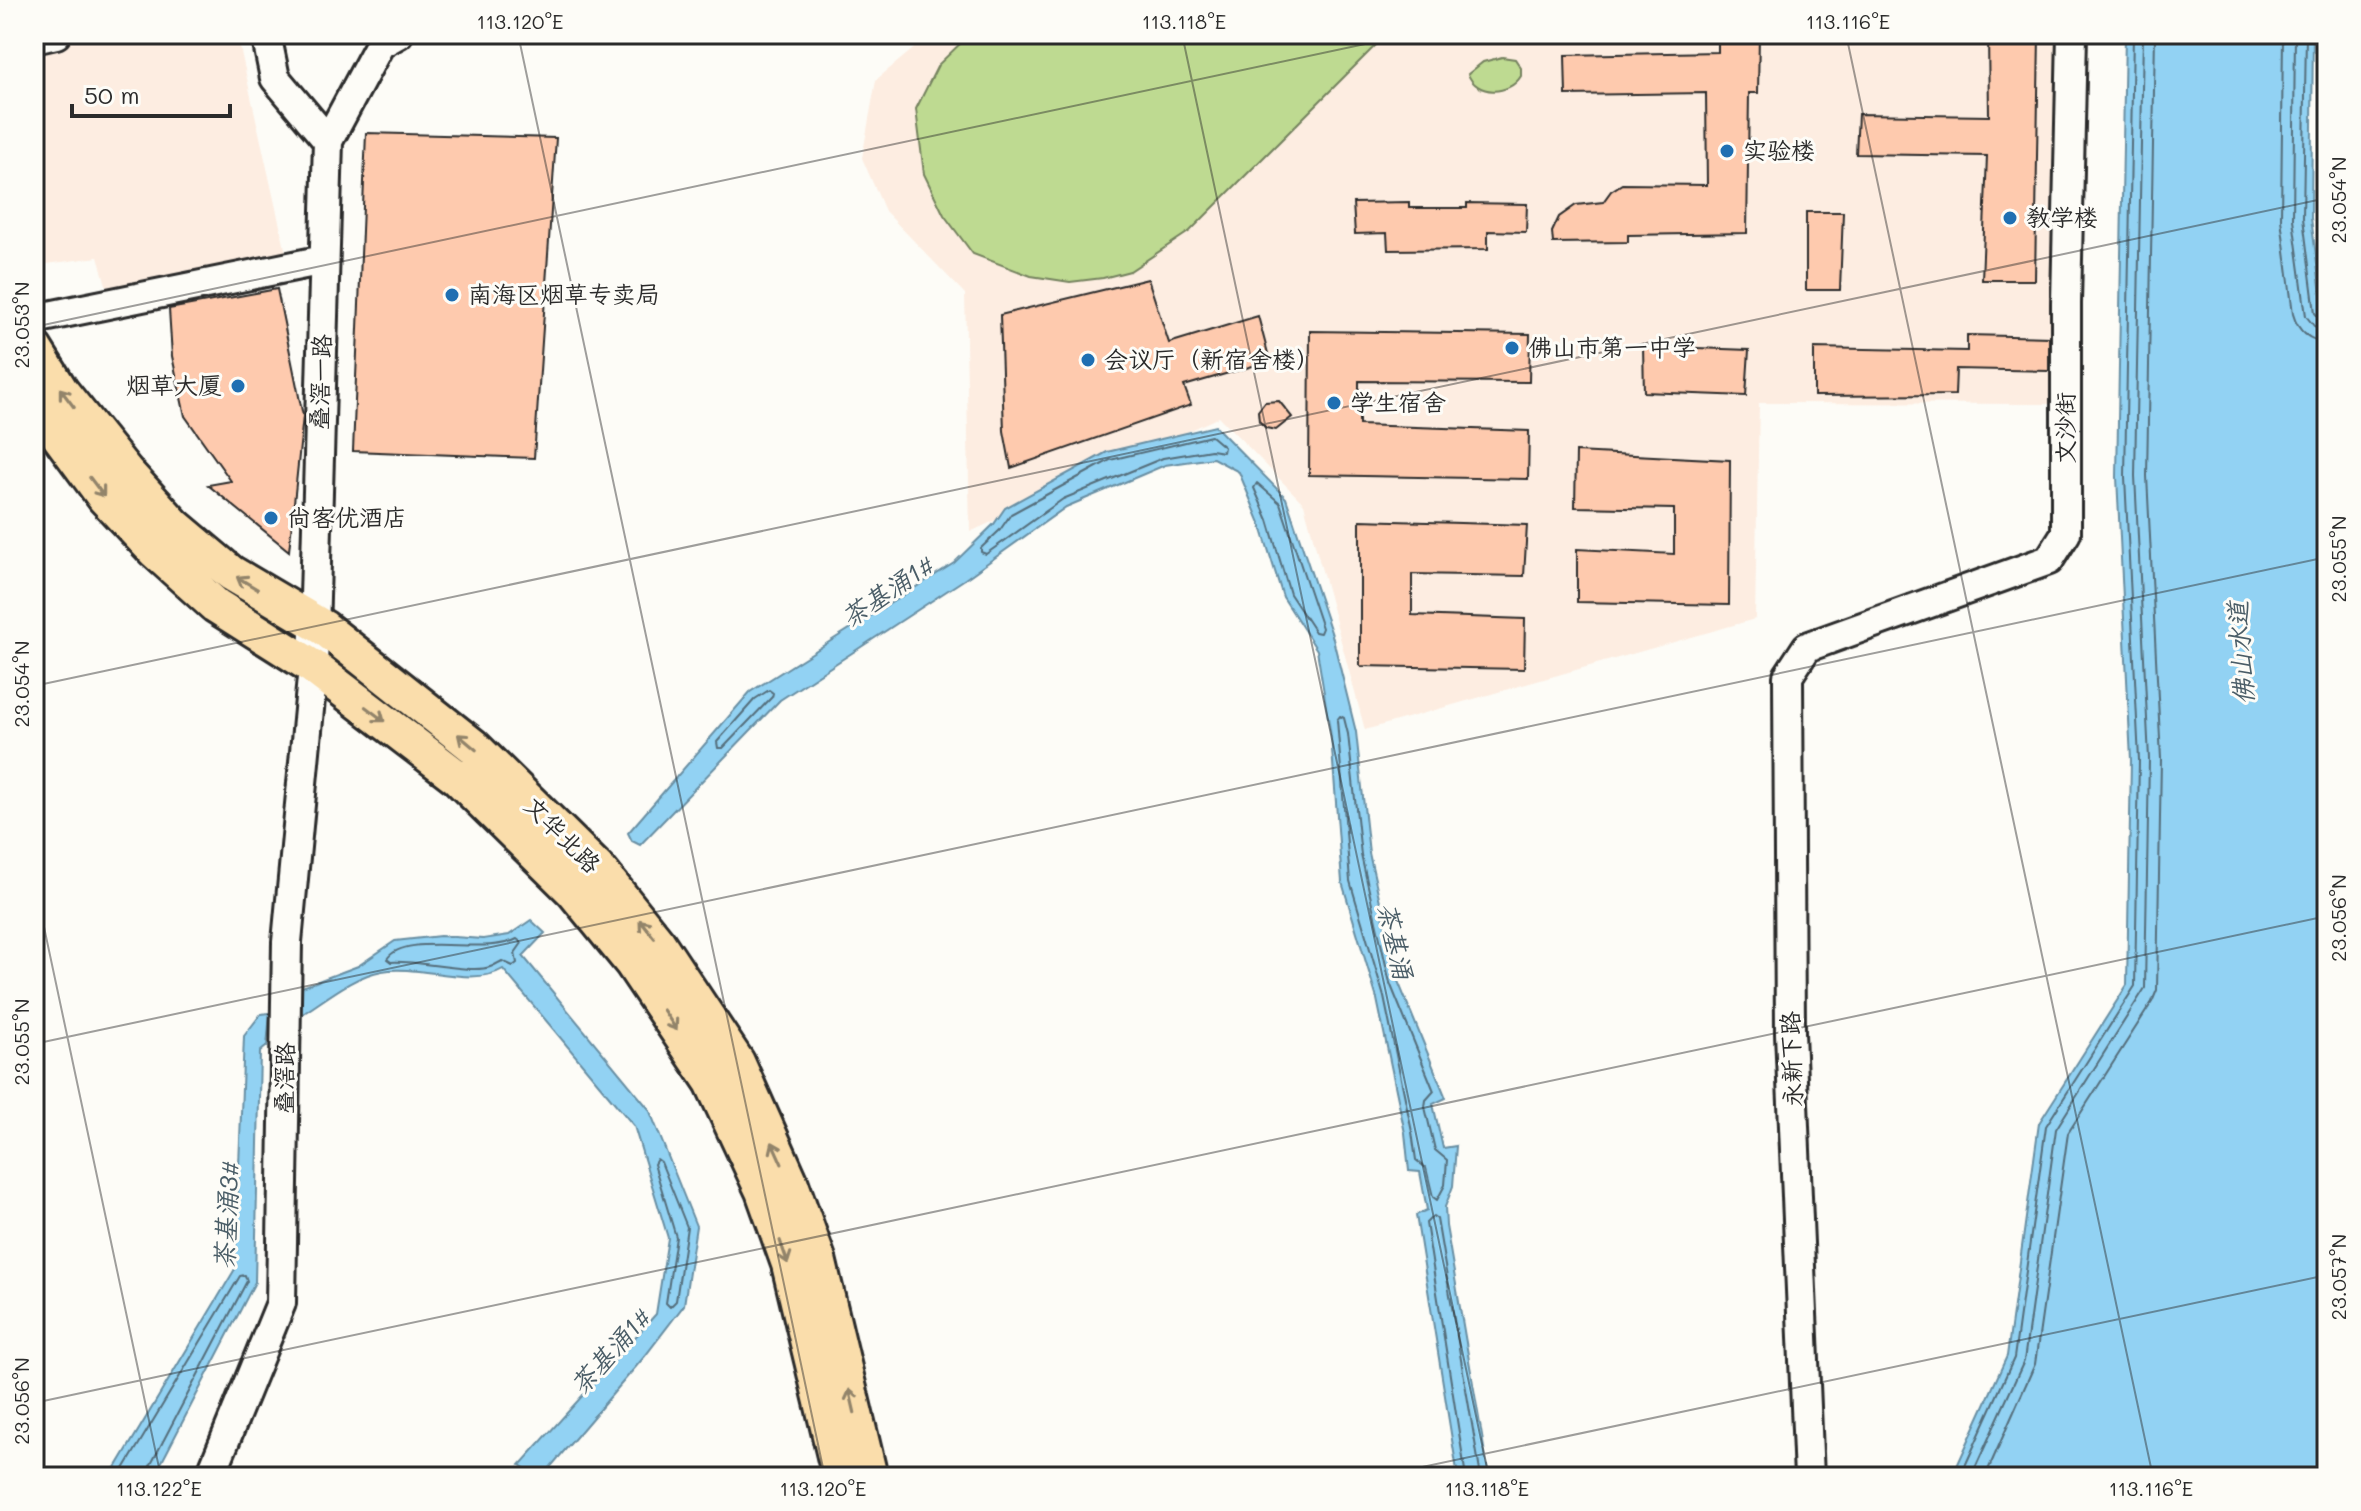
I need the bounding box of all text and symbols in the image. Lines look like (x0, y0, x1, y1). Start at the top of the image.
text: 113.120°E (476, 8, 564, 34)
text: 113.118°E (1142, 8, 1226, 34)
text: 113.116°E (1806, 8, 1890, 34)
scale bar (72, 68, 230, 118)
text: 50 m (84, 79, 140, 110)
place label: 实验楼 (1743, 134, 1815, 165)
marker: 实验楼 (1718, 142, 1736, 160)
text: 23.054°N (2325, 157, 2351, 243)
place label: 教学楼 (2026, 201, 2098, 232)
marker: 教学楼 (2001, 209, 2019, 227)
place label: 南海区烟草专卖局 (468, 278, 660, 309)
text: 23.053°N (8, 282, 34, 368)
marker: 南海区烟草专卖局 (443, 286, 461, 304)
place label: 佛山市第一中学 (1528, 331, 1696, 362)
street label: 叠滘一路 (302, 333, 337, 430)
marker: 佛山市第一中学 (1503, 339, 1521, 357)
place label: 会议厅（新宿舍楼） (1104, 343, 1320, 374)
marker: 会议厅（新宿舍楼） (1079, 351, 1097, 369)
place label: 烟草大厦 (126, 369, 222, 400)
marker: 烟草大厦 (229, 377, 247, 395)
place label: 学生宿舍 (1350, 386, 1446, 417)
one-way arrow (58, 387, 75, 409)
street label: 文沙街 (2049, 392, 2080, 464)
marker: 学生宿舍 (1325, 394, 1343, 412)
one-way arrow (88, 476, 105, 497)
place label: 尚客优酒店 (287, 501, 407, 532)
marker: 尚客优酒店 (262, 509, 280, 527)
text: 23.055°N (2325, 516, 2351, 602)
water label: 茶基涌1# (834, 547, 941, 634)
one-way arrow (236, 575, 259, 591)
water label: 佛山水道 (2219, 598, 2261, 706)
text: 23.054°N (8, 641, 34, 727)
one-way arrow (364, 706, 385, 723)
one-way arrow (457, 733, 477, 751)
street label: 文华北路 (518, 789, 608, 879)
text: 23.056°N (2325, 874, 2351, 962)
water label: 茶基涌 (1371, 899, 1422, 984)
one-way arrow (638, 919, 655, 940)
text: 23.055°N (8, 999, 34, 1085)
one-way arrow (662, 1009, 679, 1031)
street label: 永新下路 (1773, 1011, 1808, 1108)
street label: 叠滘路 (267, 1042, 300, 1114)
one-way arrow (769, 1141, 784, 1165)
water label: 茶基涌3# (206, 1160, 246, 1270)
text: 23.057°N (2325, 1234, 2351, 1320)
one-way arrow (778, 1240, 793, 1265)
water label: 茶基涌1# (562, 1300, 658, 1401)
text: 23.056°N (8, 1357, 34, 1445)
one-way arrow (844, 1389, 859, 1415)
text: 113.122°E (116, 1475, 202, 1501)
text: 113.120°E (779, 1475, 867, 1501)
text: 113.118°E (1445, 1475, 1529, 1501)
text: 113.116°E (2109, 1475, 2193, 1501)

